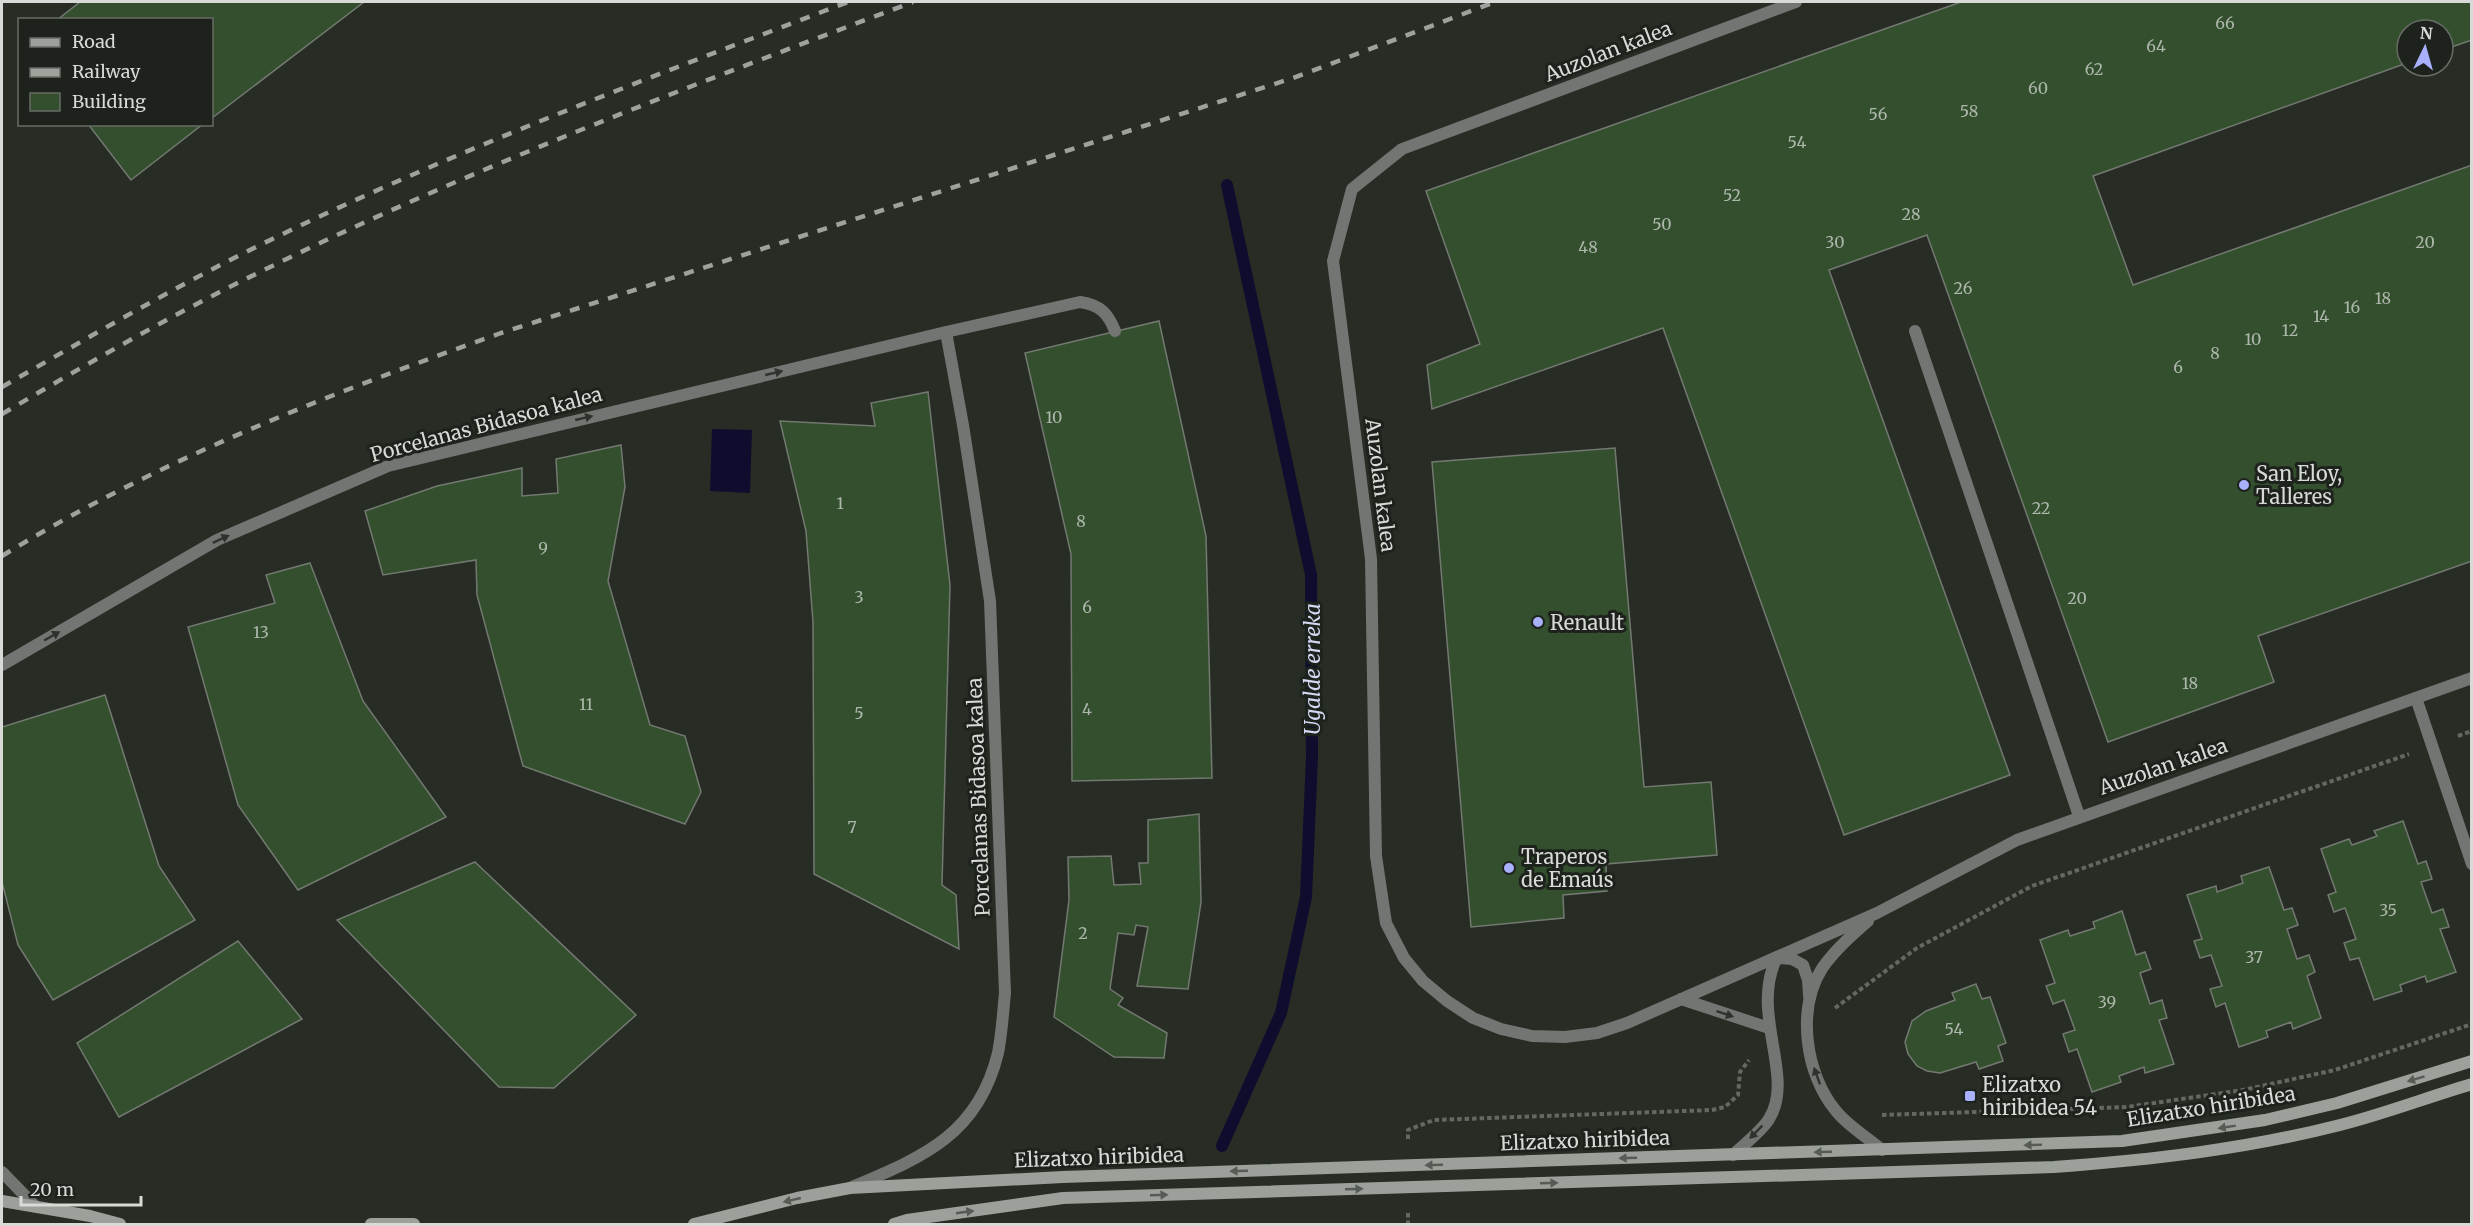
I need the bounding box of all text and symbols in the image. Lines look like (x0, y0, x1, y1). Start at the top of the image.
house number: 66 (2215, 13, 2235, 33)
street label: Auzolan kalea (1540, 15, 1675, 87)
legend (18, 18, 213, 126)
north arrow (2395, 18, 2455, 78)
text: N (2419, 23, 2434, 44)
text: Road (72, 30, 116, 53)
house number: 64 (2146, 36, 2166, 56)
house number: 62 (2085, 59, 2103, 79)
text: Railway (72, 60, 141, 83)
house number: 60 (2028, 78, 2048, 98)
text: Building (72, 90, 146, 113)
house number: 58 (1960, 101, 1978, 121)
house number: 56 (1869, 104, 1888, 124)
house number: 54 (1788, 132, 1807, 152)
house number: 52 (1723, 185, 1741, 205)
house number: 28 (1902, 204, 1920, 224)
house number: 50 (1652, 214, 1672, 234)
house number: 30 (1825, 232, 1845, 252)
house number: 20 (2415, 232, 2435, 252)
house number: 48 (1578, 237, 1598, 257)
house number: 26 (1954, 278, 1973, 298)
house number: 18 (2375, 288, 2391, 308)
house number: 16 (2344, 297, 2360, 317)
house number: 14 (2313, 306, 2329, 326)
house number: 12 (2282, 320, 2298, 340)
house number: 10 (2245, 329, 2261, 349)
house number: 8 (2210, 343, 2220, 363)
house number: 6 (2173, 357, 2183, 377)
one-way arrow (765, 367, 783, 377)
street label: Porcelanas Bidasoa kalea (367, 381, 605, 467)
house number: 10 (1046, 407, 1062, 427)
one-way arrow (575, 413, 593, 423)
street label: Auzolan kalea (1360, 416, 1402, 553)
place label: San Eloy, Talleres (2256, 461, 2342, 509)
marker: San Eloy, Talleres (2237, 478, 2251, 492)
house number: 1 (836, 493, 844, 513)
house number: 22 (2032, 498, 2050, 518)
house number: 8 (1076, 511, 1086, 531)
one-way arrow (213, 534, 230, 543)
house number: 9 (538, 538, 548, 558)
house number: 3 (854, 587, 864, 607)
house number: 20 (2067, 588, 2087, 608)
house number: 6 (1082, 597, 1092, 617)
water label: Ugalde erreka (1299, 603, 1326, 735)
place label: Renault (1550, 610, 1624, 635)
marker: Renault (1531, 615, 1545, 629)
house number: 13 (253, 622, 269, 642)
one-way arrow (44, 631, 61, 641)
house number: 18 (2182, 673, 2198, 693)
street label: Porcelanas Bidasoa kalea (961, 677, 995, 917)
house number: 11 (579, 694, 593, 714)
house number: 4 (1082, 699, 1092, 719)
house number: 5 (854, 703, 864, 723)
street label: Auzolan kalea (2095, 732, 2231, 800)
house number: 7 (847, 817, 857, 837)
place label: Traperos de Emaús (1521, 844, 1614, 892)
marker: Traperos de Emaús (1502, 861, 1516, 875)
house number: 35 (2379, 900, 2397, 920)
house number: 2 (1078, 923, 1088, 943)
house number: 37 (2245, 947, 2263, 967)
house number: 39 (2098, 992, 2116, 1012)
one-way arrow (1716, 1009, 1734, 1019)
house number: 54 (1945, 1019, 1964, 1039)
one-way arrow (1811, 1067, 1821, 1085)
place label: Elizatxo hiribidea 54 (1982, 1072, 2097, 1120)
one-way arrow (2407, 1075, 2425, 1084)
street label: Elizatxo hiribidea (2125, 1080, 2297, 1132)
marker: Elizatxo hiribidea 54 (1963, 1089, 1977, 1103)
one-way arrow (2217, 1122, 2236, 1131)
street label: Elizatxo hiribidea (1499, 1125, 1671, 1155)
one-way arrow (1750, 1125, 1764, 1139)
one-way arrow (2024, 1140, 2043, 1150)
street label: Elizatxo hiribidea (1013, 1142, 1185, 1172)
one-way arrow (1814, 1147, 1833, 1156)
one-way arrow (1619, 1154, 1638, 1163)
one-way arrow (1424, 1160, 1443, 1169)
one-way arrow (1229, 1166, 1248, 1176)
scale bar (21, 1169, 141, 1207)
text: 20 m (30, 1178, 74, 1201)
one-way arrow (1539, 1178, 1558, 1187)
one-way arrow (1344, 1184, 1363, 1193)
one-way arrow (1149, 1190, 1168, 1199)
one-way arrow (783, 1195, 802, 1205)
one-way arrow (955, 1207, 974, 1216)

